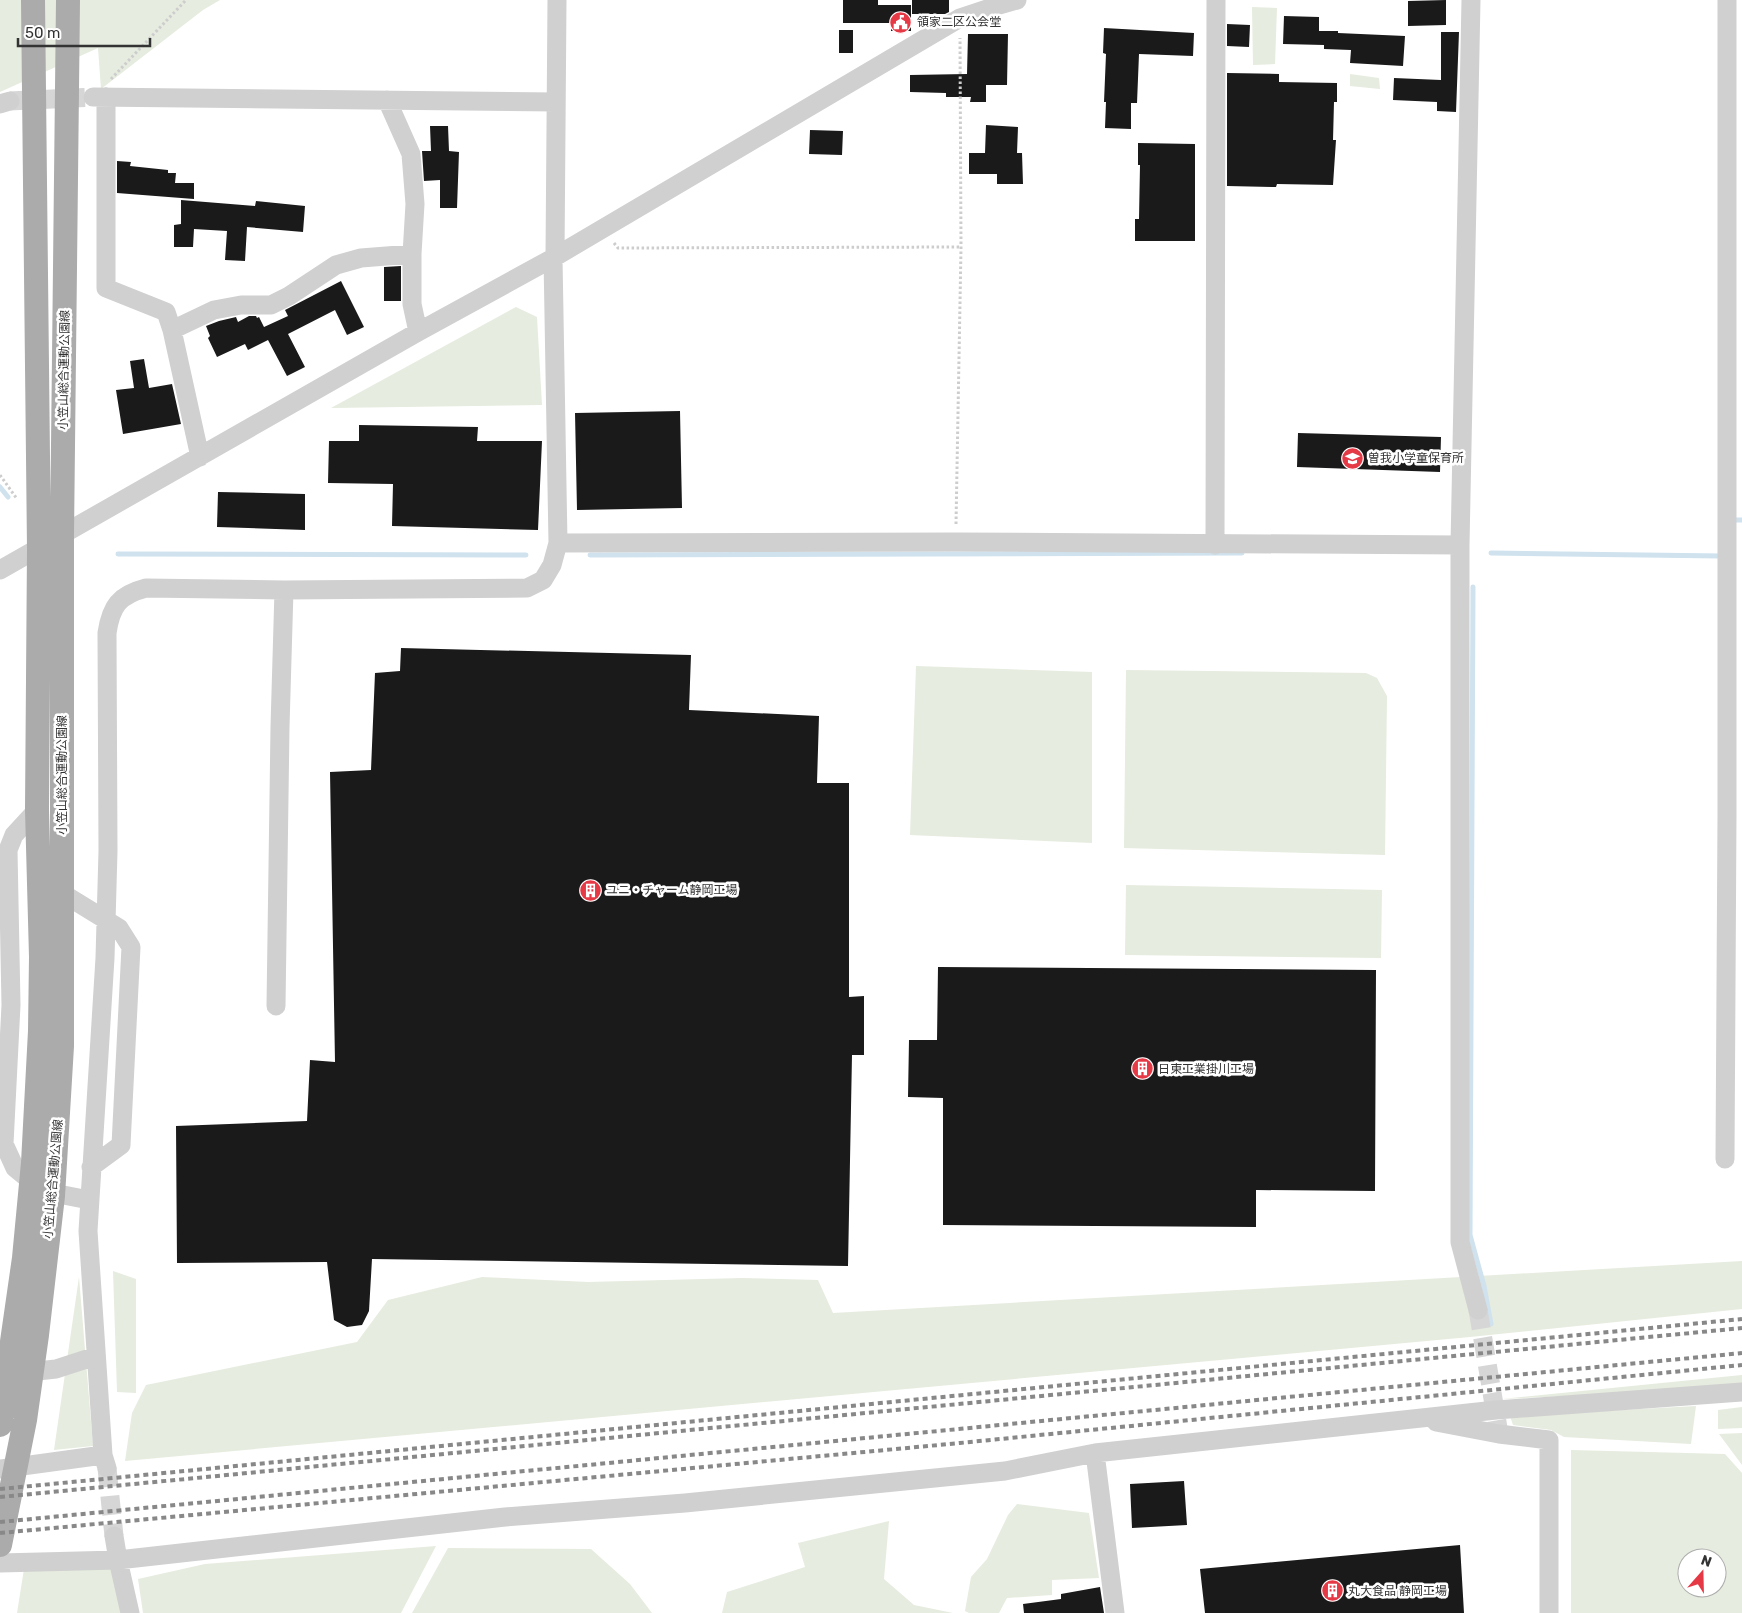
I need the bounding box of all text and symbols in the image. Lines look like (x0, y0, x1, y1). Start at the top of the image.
public building icon: 領家二区公会堂 (889, 10, 913, 34)
scale bar (18, 15, 150, 47)
place label: 領家二区公会堂 (917, 15, 1001, 29)
text: 50 m (25, 24, 60, 42)
street label: 小笠山総合運動公園線 (56, 310, 72, 430)
school or university icon: 曽我小学童保育所 (1340, 446, 1364, 470)
place label: 曽我小学童保育所 (1368, 451, 1464, 465)
street label: 小笠山総合運動公園線 (55, 715, 69, 835)
building icon: ユニ・チャーム静岡工場 (578, 878, 602, 902)
place label: ユニ・チャーム静岡工場 (606, 883, 738, 897)
building icon: 日東工業掛川工場 (1130, 1057, 1154, 1081)
place label: 日東工業掛川工場 (1158, 1062, 1254, 1076)
street label: 小笠山総合運動公園線 (41, 1119, 65, 1239)
north arrow (1677, 1548, 1727, 1598)
text: N (1699, 1552, 1714, 1571)
building icon: 丸大食品 静岡工場 (1320, 1579, 1344, 1603)
place label: 丸大食品 静岡工場 (1348, 1584, 1447, 1598)

